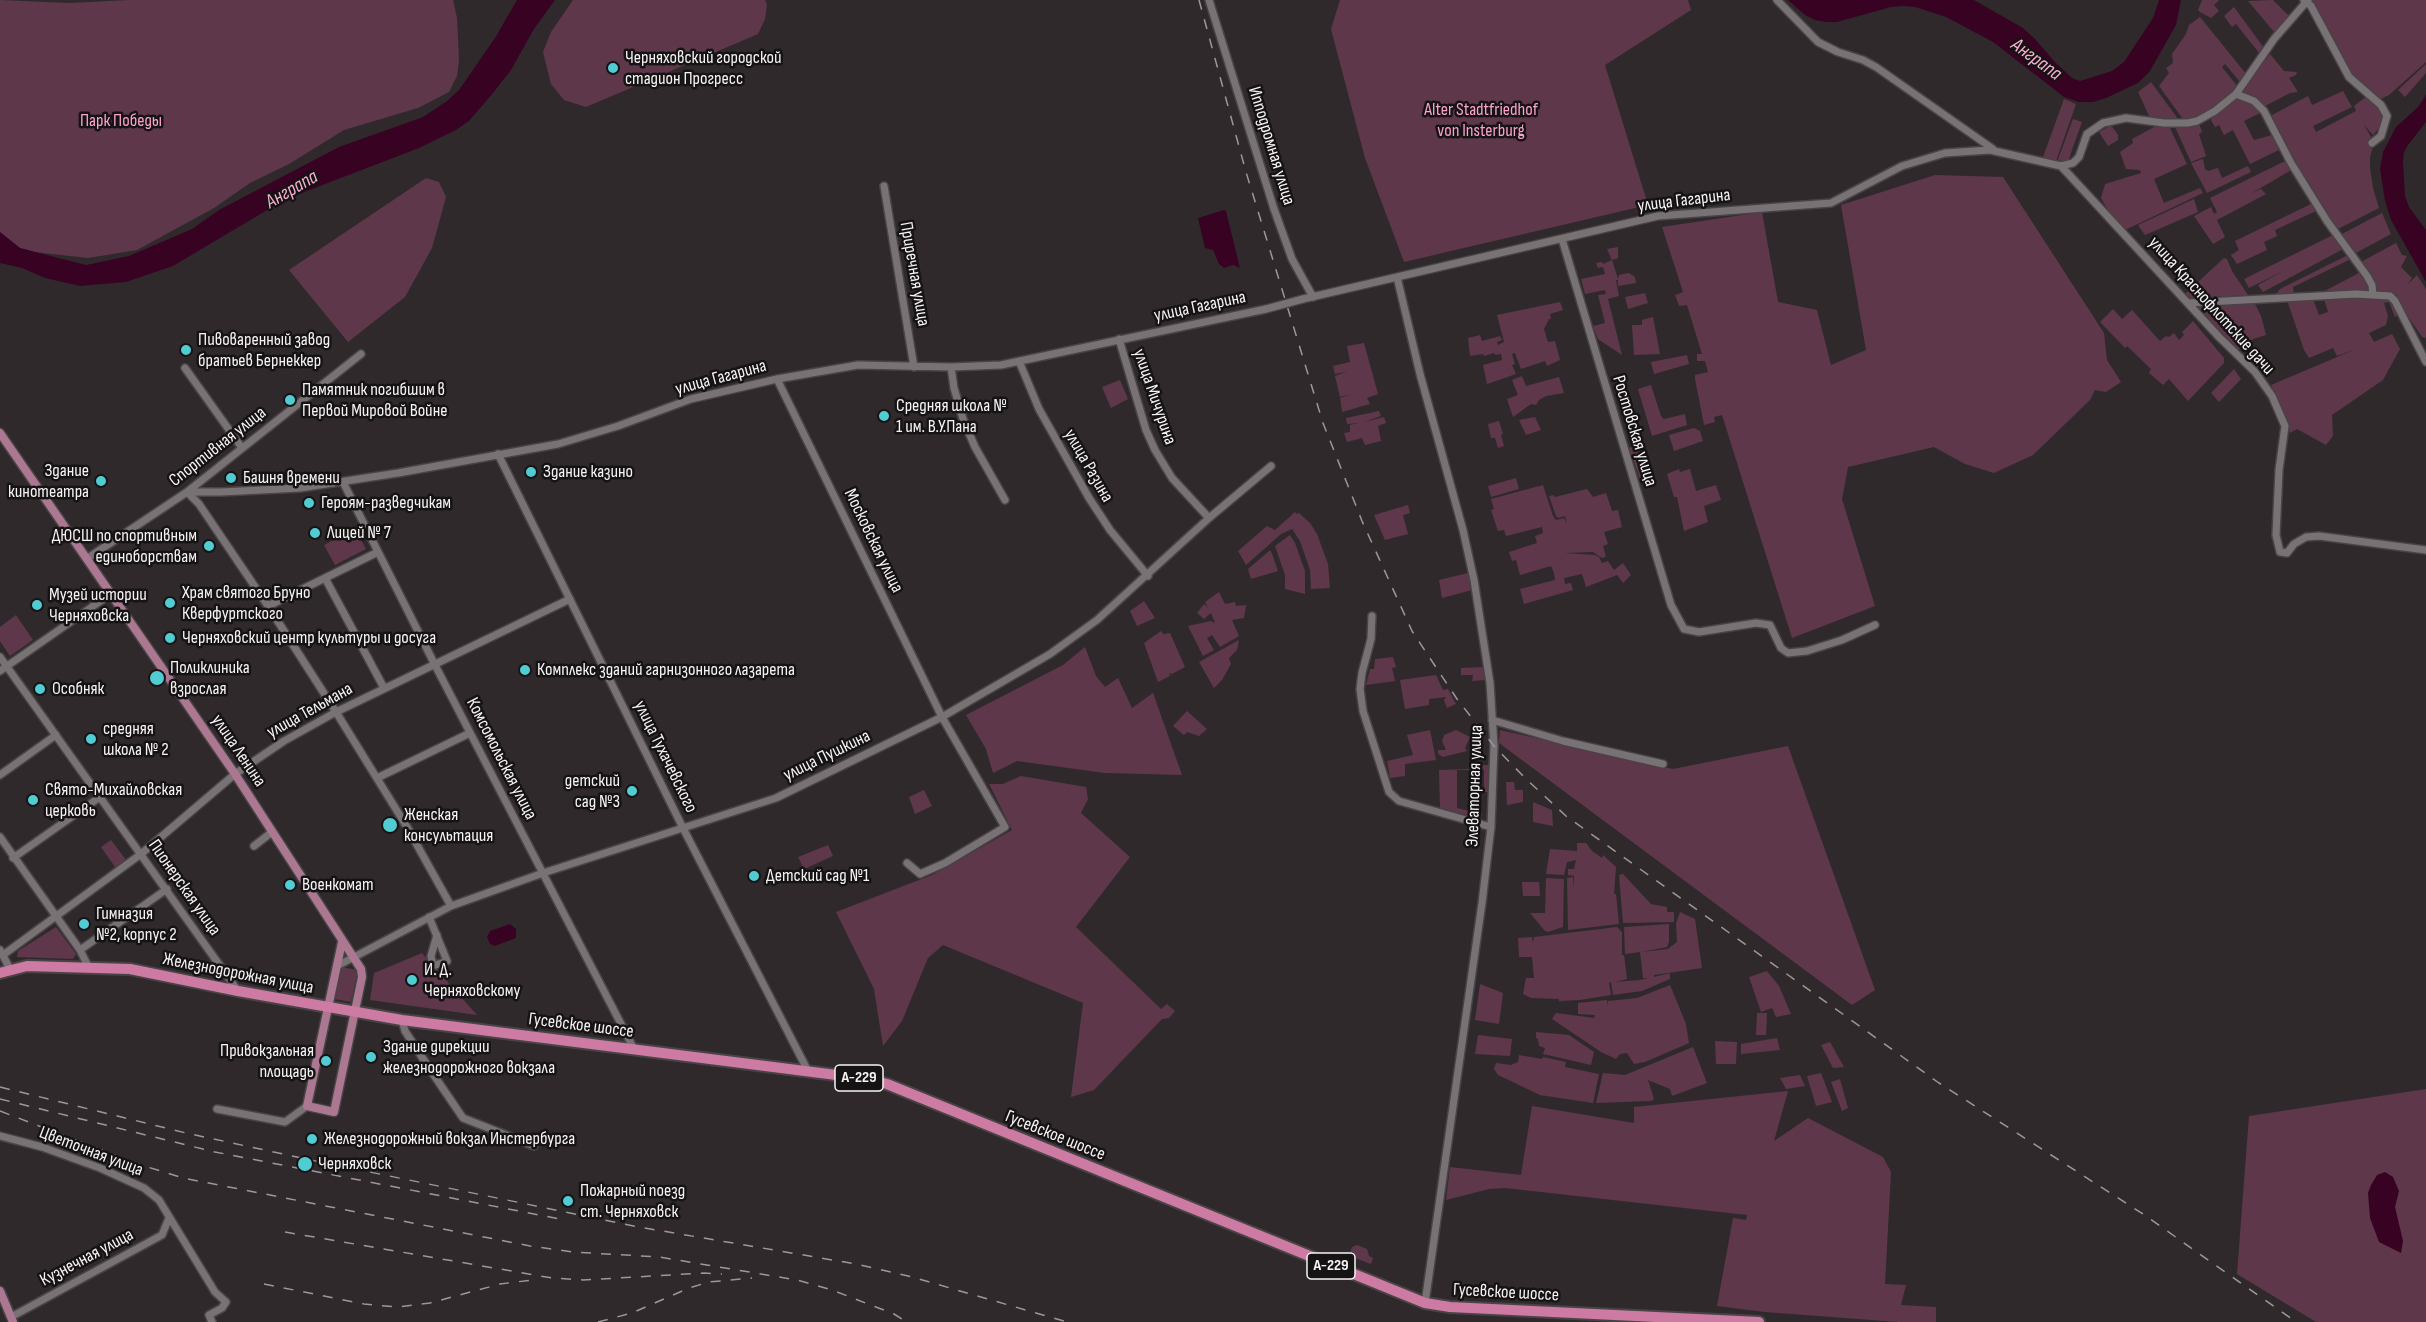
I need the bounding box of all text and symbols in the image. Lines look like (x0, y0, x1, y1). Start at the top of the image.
water label: Анграпа (2006, 34, 2066, 86)
place label: Черняховский городской стадион Прогресс (625, 47, 782, 90)
marker: Черняховский городской стадион Прогресс (606, 61, 620, 75)
street label: Ипподромная улица (1243, 84, 1299, 208)
park label: Alter Stadtfriedhof von Insterburg (1424, 99, 1538, 142)
park label: Парк Победы (80, 110, 162, 132)
water label: Анграпа (261, 165, 323, 215)
street label: улица Гагарина (1636, 185, 1732, 217)
street label: Приречная улица (894, 220, 934, 328)
street label: улица Краснофлотские дачи (2143, 233, 2279, 379)
street label: улица Гагарина (1152, 287, 1248, 327)
place label: Пивоваренный завод братьев Бернеккер (198, 329, 330, 372)
marker: Пивоваренный завод братьев Бернеккер (179, 343, 193, 357)
street label: улица Мичурина (1128, 346, 1180, 448)
street label: улица Гагарина (673, 355, 769, 401)
street label: Ростовская улица (1607, 373, 1661, 489)
place label: Памятник погибшим в Первой Мировой Войне (302, 379, 447, 422)
marker: Памятник погибшим в Первой Мировой Войне (283, 393, 297, 407)
place label: Средняя школа № 1 им. В.У.Пана (896, 395, 1007, 438)
street label: Спортивная улица (165, 402, 271, 492)
marker: Средняя школа № 1 им. В.У.Пана (877, 409, 891, 423)
street label: улица Разина (1058, 426, 1118, 506)
place label: Здание кинотеатра (8, 460, 89, 502)
place label: Здание казино (543, 461, 633, 483)
marker: Здание казино (524, 465, 538, 479)
place label: Башня времени (243, 467, 340, 489)
marker: Башня времени (224, 471, 238, 485)
marker: Здание кинотеатра (94, 474, 108, 488)
street label: Московская улица (839, 486, 907, 596)
place label: Героям-разведчикам (321, 492, 451, 514)
marker: Героям-разведчикам (302, 496, 316, 510)
place label: Лицей № 7 (327, 522, 391, 544)
place label: ДЮСШ по спортивным единоборствам (52, 525, 197, 568)
marker: Лицей № 7 (308, 526, 322, 540)
marker: ДЮСШ по спортивным единоборствам (202, 539, 216, 553)
place label: Храм святого Бруно Кверфуртского (182, 582, 310, 624)
place label: Музей истории Черняховска (49, 584, 147, 626)
marker: Храм святого Бруно Кверфуртского (163, 596, 177, 610)
marker: Музей истории Черняховска (30, 598, 44, 612)
place label: Черняховский центр культуры и досуга (182, 627, 436, 649)
marker: Черняховский центр культуры и досуга (163, 631, 177, 645)
place label: Поликлиника взрослая (170, 657, 250, 700)
place label: Комплекс зданий гарнизонного лазарета (537, 659, 795, 681)
marker: Комплекс зданий гарнизонного лазарета (518, 663, 532, 677)
marker: Поликлиника взрослая (148, 669, 166, 687)
place label: Особняк (52, 678, 104, 700)
street label: улица Тельмана (263, 679, 357, 743)
marker: Особняк (33, 682, 47, 696)
street label: Комсомольская улица (461, 694, 541, 824)
street label: улица Тухачевского (629, 697, 701, 817)
street label: улица Ленина (206, 711, 270, 791)
place label: средняя школа № 2 (103, 718, 169, 760)
street label: Элеваторная улица (1462, 724, 1488, 848)
street label: улица Пушкина (780, 726, 874, 786)
marker: средняя школа № 2 (84, 732, 98, 746)
place label: детский сад №3 (565, 770, 620, 812)
place label: Свято-Михайловская церковь (45, 779, 182, 822)
marker: детский сад №3 (625, 784, 639, 798)
marker: Свято-Михайловская церковь (26, 793, 40, 807)
place label: Женская консультация (404, 804, 493, 846)
marker: Женская консультация (381, 816, 399, 834)
street label: Пионерская улица (143, 836, 225, 940)
place label: Детский сад №1 (766, 865, 869, 887)
marker: Детский сад №1 (747, 869, 761, 883)
place label: Военкомат (302, 874, 374, 896)
marker: Военкомат (283, 878, 297, 892)
place label: Гимназия №2, корпус 2 (96, 903, 177, 946)
marker: Гимназия №2, корпус 2 (77, 917, 91, 931)
street label: Железнодорожная улица (161, 949, 315, 999)
place label: И. Д. Черняховскому (424, 959, 520, 1002)
marker: И. Д. Черняховскому (405, 973, 419, 987)
street label: Гусевское шоссе (527, 1009, 635, 1043)
place label: Здание дирекции железнодорожного вокзала (383, 1036, 555, 1078)
place label: Привокзальная площадь (220, 1040, 314, 1082)
marker: Здание дирекции железнодорожного вокзала (364, 1050, 378, 1064)
marker: Привокзальная площадь (319, 1054, 333, 1068)
road number: А-229 (835, 1065, 883, 1091)
street label: Гусевское шоссе (1002, 1106, 1108, 1166)
street label: Цветочная улица (36, 1122, 146, 1182)
place label: Железнодорожный вокзал Инстербурга (324, 1128, 575, 1150)
marker: Железнодорожный вокзал Инстербурга (305, 1132, 319, 1146)
place label: Черняховск (318, 1153, 391, 1175)
marker: Черняховск (296, 1155, 314, 1173)
place label: Пожарный поезд ст. Черняховск (580, 1180, 685, 1222)
marker: Пожарный поезд ст. Черняховск (561, 1194, 575, 1208)
street label: Кузнечная улица (37, 1224, 137, 1292)
road number: А-229 (1307, 1253, 1355, 1279)
street label: Гусевское шоссе (1453, 1279, 1559, 1307)

